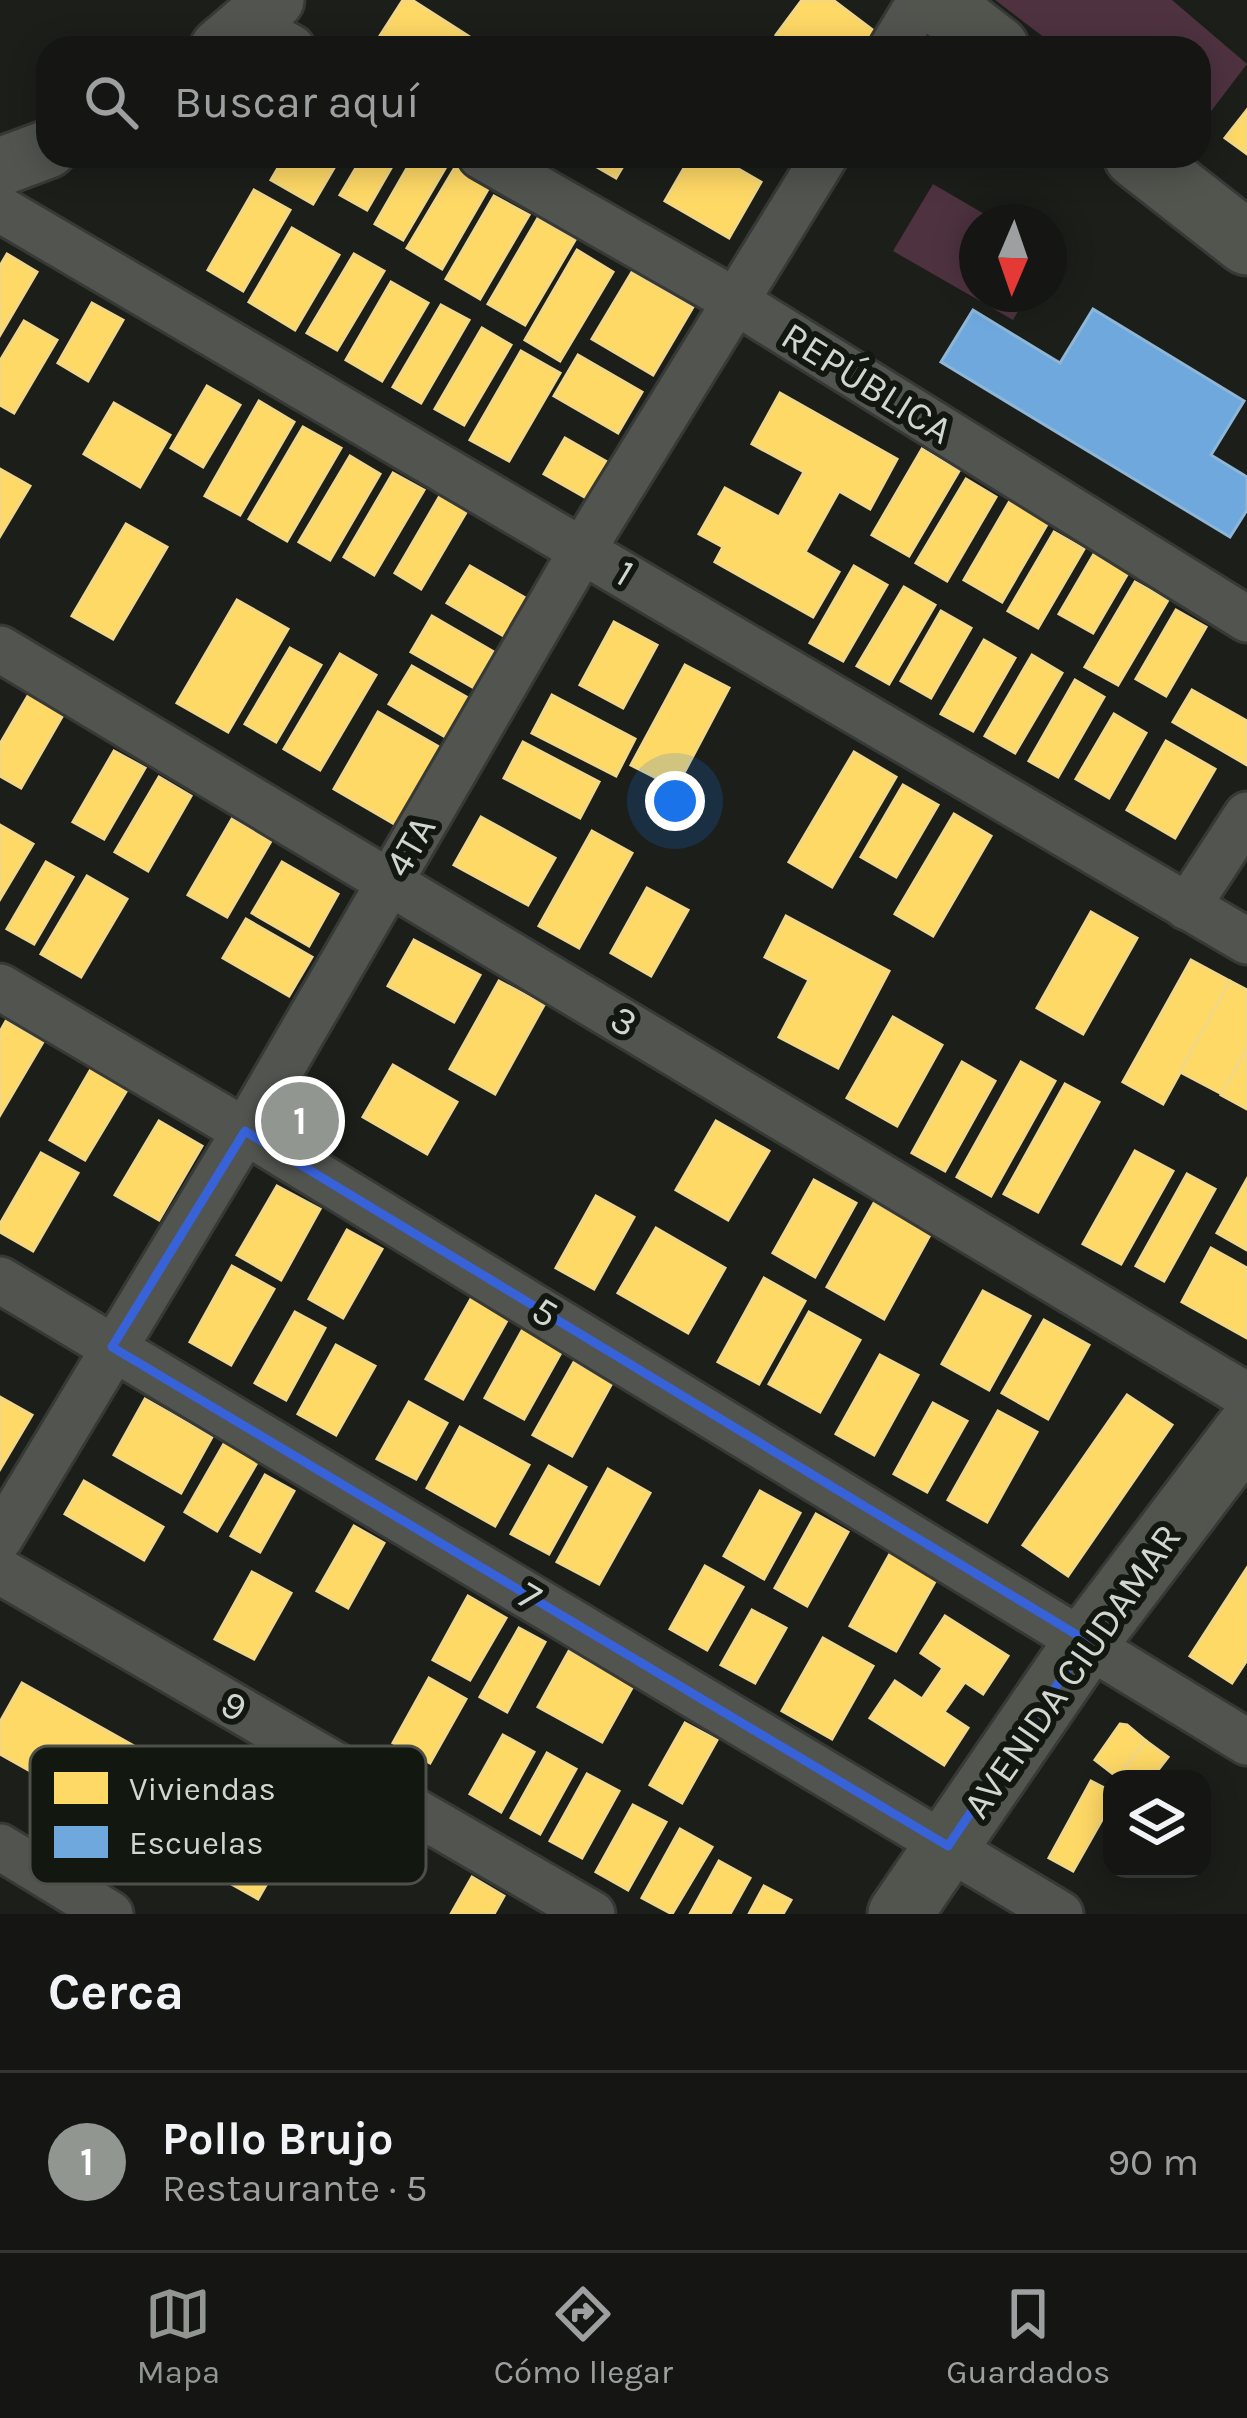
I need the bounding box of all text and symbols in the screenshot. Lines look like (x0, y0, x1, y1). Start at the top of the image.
search box (36, 36, 1211, 168)
icon: search (78, 69, 144, 135)
text: Buscar aquí (174, 76, 420, 128)
north arrow (959, 204, 1067, 312)
street label: REPÚBLICA (773, 312, 961, 454)
street label: 1 (608, 550, 642, 596)
your location (645, 771, 705, 831)
street label: 4TA (375, 808, 445, 884)
street label: 3 (602, 995, 646, 1047)
pin: 1 (261, 1076, 339, 1166)
street label: 5 (524, 1287, 566, 1337)
street label: AVENIDA CIUDAMAR (953, 1515, 1191, 1827)
street label: 7 (510, 1572, 550, 1620)
street label: 9 (213, 1680, 255, 1732)
legend (30, 1746, 426, 1884)
text: Viviendas (129, 1770, 276, 1808)
map controls (1103, 1770, 1211, 1878)
button: layers (1103, 1770, 1211, 1878)
text: Escuelas (129, 1824, 264, 1862)
text: Cerca (48, 1962, 184, 2022)
text: Pollo Brujo (162, 2113, 393, 2165)
text: 1 (80, 2139, 94, 2185)
text: 90 m (1107, 2139, 1199, 2185)
text: Restaurante · 5 (162, 2165, 427, 2211)
tab: Mapa (137, 2281, 220, 2391)
tab: Cómo llegar (494, 2281, 673, 2391)
tab: Guardados (946, 2281, 1110, 2391)

